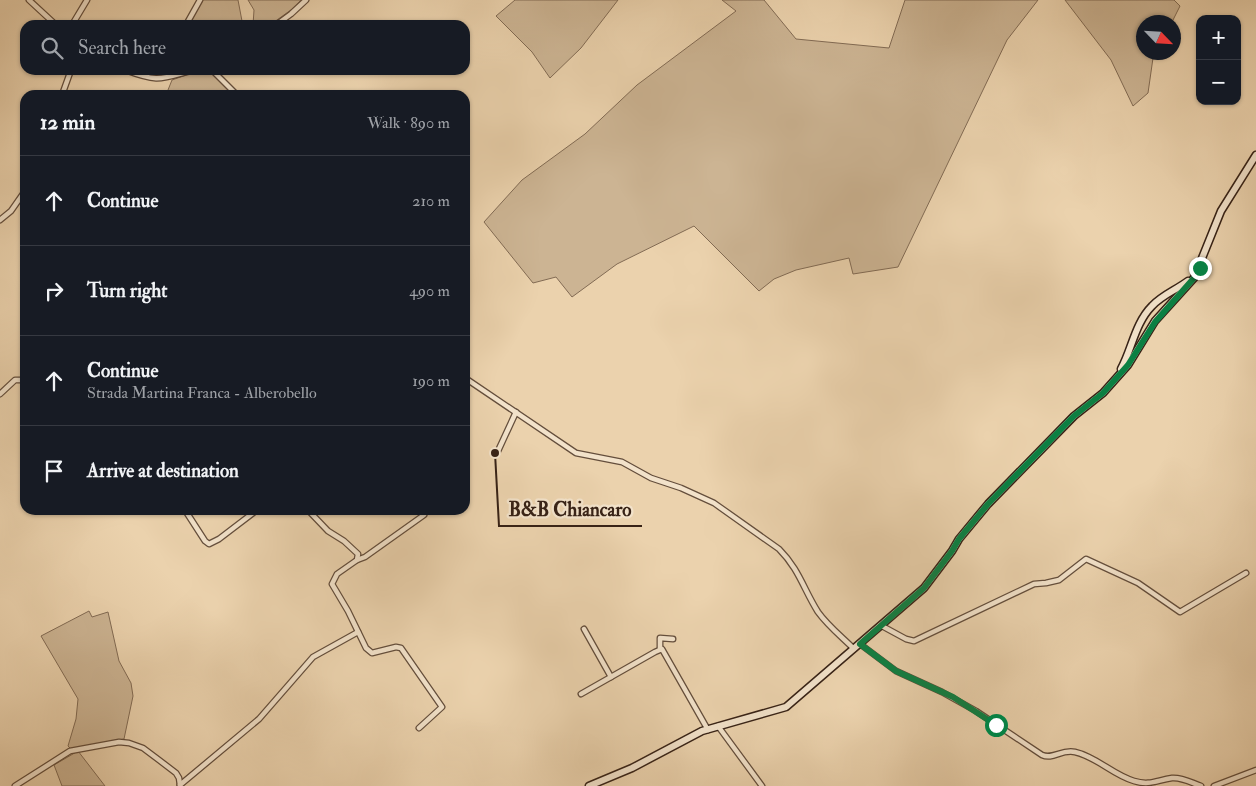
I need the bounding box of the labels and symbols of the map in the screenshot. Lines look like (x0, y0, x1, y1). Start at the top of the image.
north arrow (1136, 15, 1181, 60)
route end (1189, 257, 1212, 280)
callout: B&B Chiancaro (499, 492, 642, 526)
text: B&B Chiancaro (509, 498, 631, 522)
route start (985, 714, 1008, 737)

